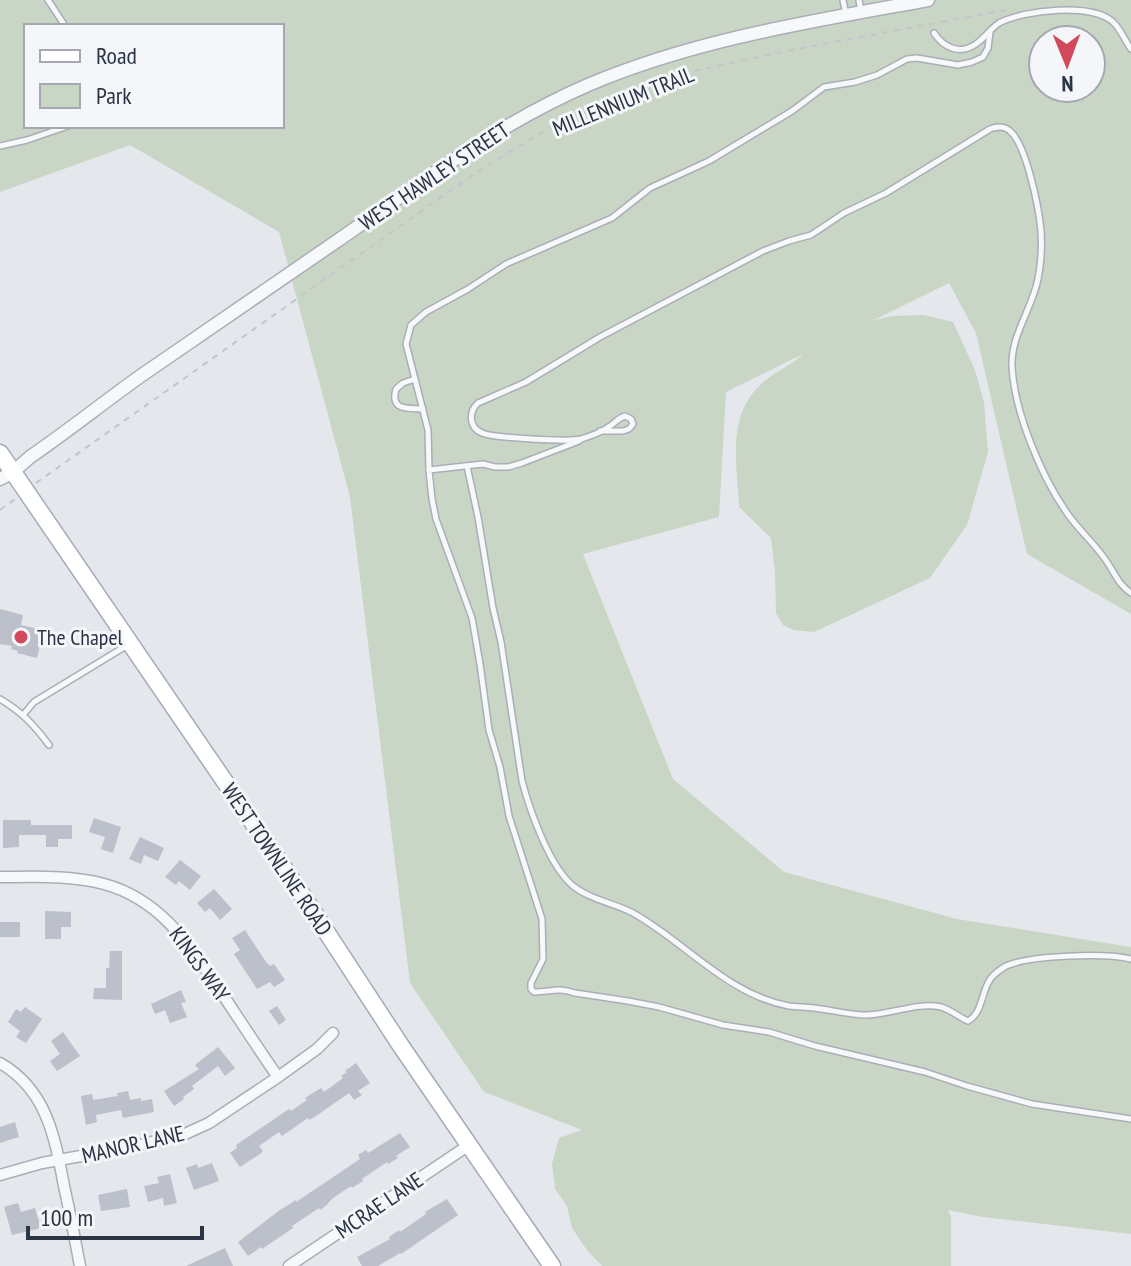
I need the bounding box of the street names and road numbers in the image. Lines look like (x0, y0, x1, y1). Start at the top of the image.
street label: MILLENNIUM TRAIL (548, 60, 698, 142)
street label: WEST HAWLEY STREET (354, 115, 515, 237)
street label: WEST TOWNLINE ROAD (216, 777, 338, 941)
street label: KINGS WAY (163, 921, 237, 1007)
street label: MANOR LANE (79, 1119, 187, 1169)
street label: MCRAE LANE (330, 1166, 428, 1244)

